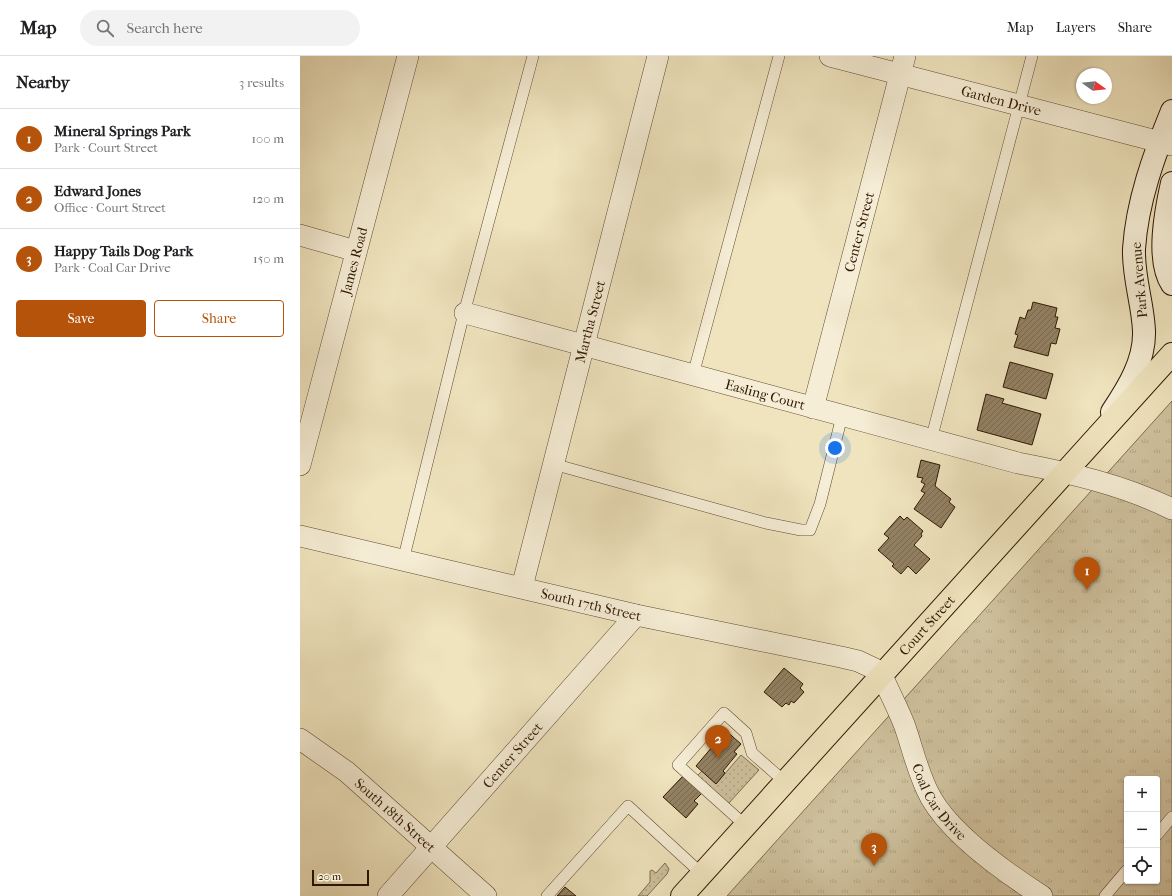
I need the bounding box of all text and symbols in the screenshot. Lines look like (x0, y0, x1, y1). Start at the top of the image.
search box (80, 10, 360, 46)
text: Map (20, 17, 56, 39)
icon: search (94, 17, 116, 39)
text: Search here (126, 19, 203, 37)
text: Map (1007, 19, 1034, 36)
text: Layers (1056, 19, 1096, 36)
text: Share (1118, 19, 1152, 36)
north arrow (1076, 68, 1112, 104)
text: Nearby (16, 72, 70, 92)
text: 3 results (239, 75, 284, 90)
street label: Garden Drive (959, 82, 1043, 120)
text: Mineral Springs Park (54, 122, 191, 140)
text: 1 (27, 131, 31, 146)
text: 100 m (251, 131, 284, 146)
text: Park · Court Street (54, 140, 158, 155)
text: Edward Jones (54, 182, 141, 200)
street label: Center Street (841, 190, 878, 274)
text: 2 (26, 191, 32, 206)
text: 120 m (252, 191, 284, 206)
text: Office · Court Street (54, 200, 166, 215)
street label: James Road (337, 225, 372, 298)
street label: Park Avenue (1128, 241, 1151, 319)
text: Happy Tails Dog Park (54, 242, 193, 260)
text: 3 (26, 251, 32, 266)
text: 150 m (253, 251, 284, 266)
text: Park · Coal Car Drive (54, 260, 171, 275)
street label: Martha Street (572, 279, 609, 365)
button: Save (16, 300, 146, 337)
button: Share (154, 300, 284, 337)
street label: Easling Court (723, 376, 807, 414)
your location (825, 438, 845, 458)
pin: 1 (1074, 557, 1100, 590)
street label: South 17th Street (539, 585, 643, 625)
street label: Court Street (896, 592, 959, 659)
street label: Center Street (479, 719, 546, 792)
pin: 2 (705, 725, 731, 758)
street label: Coal Car Drive (908, 761, 970, 844)
street label: South 18th Street (351, 775, 439, 856)
map controls (1124, 776, 1160, 884)
button: + (1124, 776, 1160, 812)
button: − (1124, 812, 1160, 848)
pin: 3 (861, 833, 887, 866)
button: locate (1124, 848, 1160, 884)
scale bar (312, 868, 369, 887)
text: 20 m (318, 870, 341, 883)

